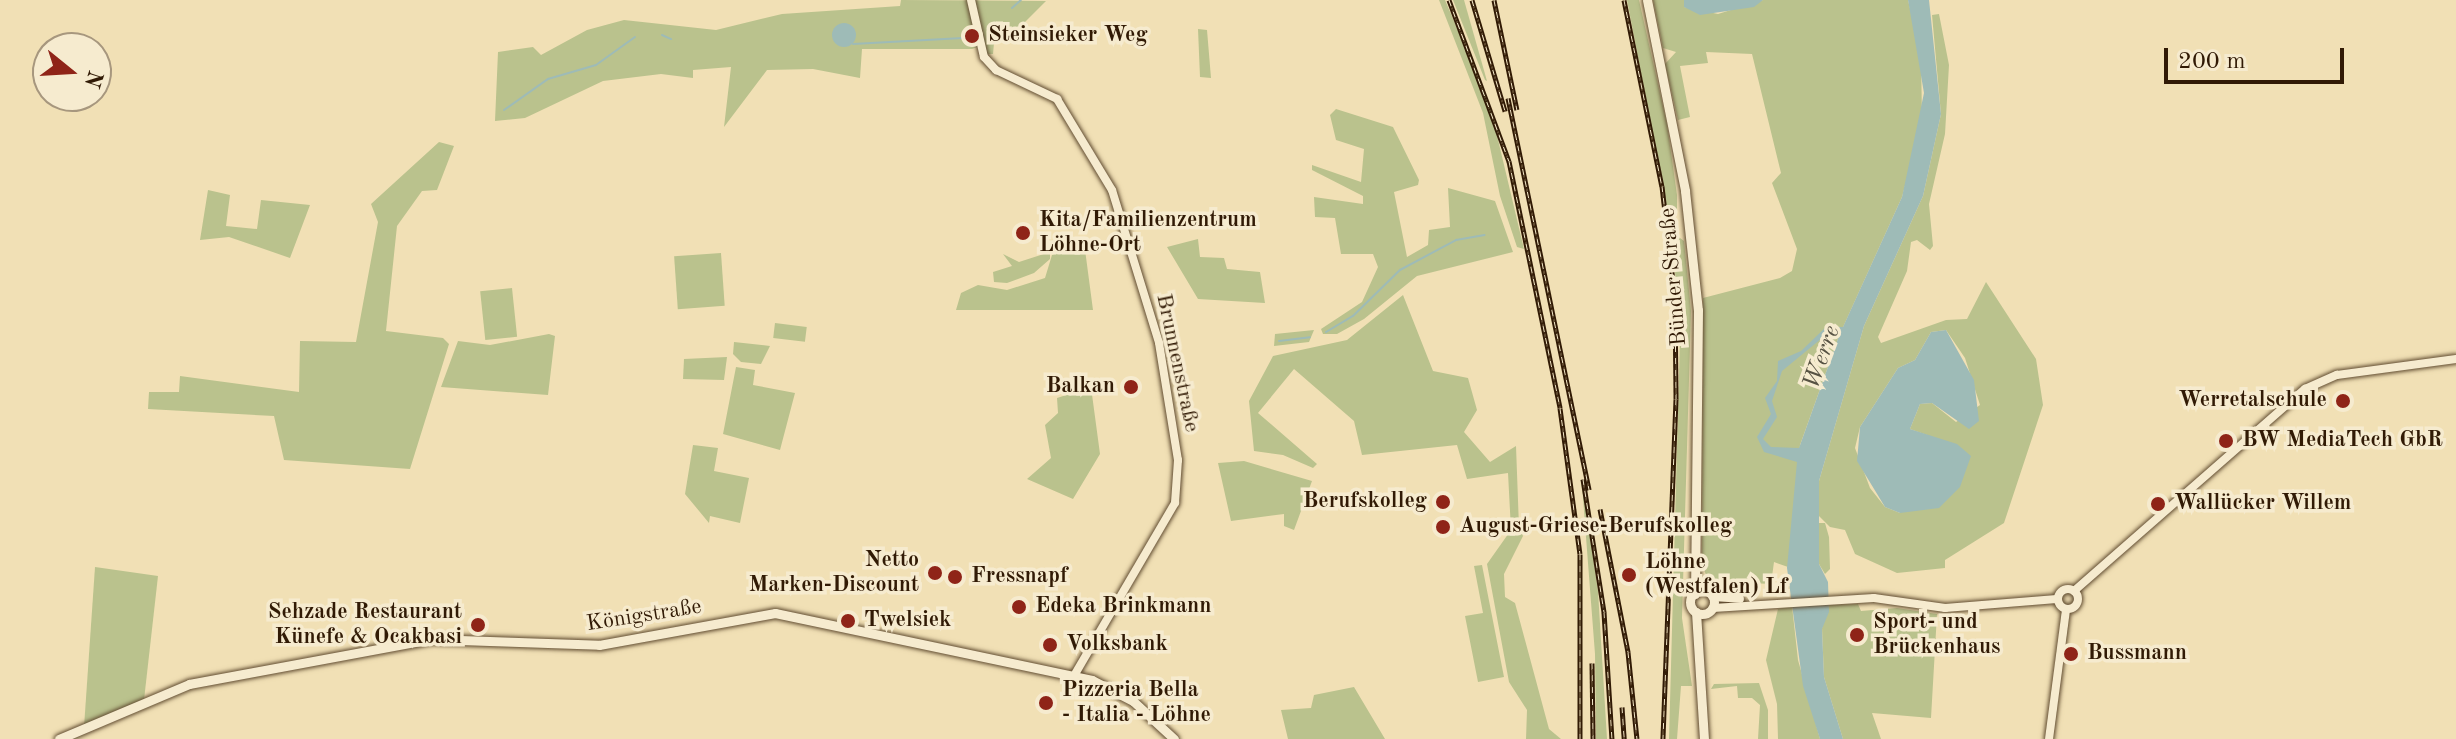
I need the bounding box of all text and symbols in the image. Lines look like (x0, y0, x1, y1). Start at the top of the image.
place label: Steinsieker Weg (988, 23, 1148, 49)
marker: Steinsieker Weg (963, 27, 981, 45)
north arrow (32, 32, 112, 112)
scale bar (2168, 32, 2348, 82)
text: 200 m (2178, 50, 2246, 74)
text: N (80, 67, 106, 90)
place label: Kita/Familienzentrum Löhne-Ort (1039, 207, 1257, 258)
street label: Bünder Straße (1655, 207, 1693, 347)
marker: Kita/Familienzentrum Löhne-Ort (1014, 224, 1032, 242)
street label: Brunnenstraße (1149, 292, 1205, 434)
water label: Werre (1798, 322, 1848, 394)
place label: Balkan (1046, 374, 1115, 400)
marker: Balkan (1122, 378, 1140, 396)
place label: Werretalschule (2178, 388, 2327, 414)
marker: Werretalschule (2334, 392, 2352, 410)
place label: BW MediaTech GbR (2242, 428, 2443, 454)
marker: BW MediaTech GbR (2217, 432, 2235, 450)
place label: Berufskolleg (1303, 489, 1427, 515)
place label: Wallücker Willem (2174, 491, 2351, 517)
marker: Berufskolleg (1434, 493, 1452, 511)
marker: Wallücker Willem (2149, 495, 2167, 513)
place label: August-Griese-Berufskolleg (1459, 514, 1732, 540)
marker: August-Griese-Berufskolleg (1434, 518, 1452, 536)
place label: Netto Marken-Discount (749, 547, 919, 598)
place label: Löhne (Westfalen) Lf (1645, 549, 1788, 600)
marker: Netto Marken-Discount (926, 564, 944, 582)
place label: Fressnapf (971, 564, 1068, 590)
marker: Löhne (Westfalen) Lf (1620, 566, 1638, 584)
marker: Fressnapf (946, 568, 964, 586)
street label: Königstraße (585, 594, 703, 638)
place label: Edeka Brinkmann (1035, 594, 1212, 620)
marker: Edeka Brinkmann (1010, 598, 1028, 616)
place label: Sehzade Restaurant Künefe & Ocakbasi (268, 599, 462, 650)
place label: Twelsiek (864, 608, 951, 634)
place label: Sport- und Brückenhaus (1873, 609, 2001, 660)
marker: Twelsiek (839, 612, 857, 630)
marker: Sehzade Restaurant Künefe & Ocakbasi (469, 616, 487, 634)
marker: Sport- und Brückenhaus (1848, 626, 1866, 644)
place label: Volksbank (1066, 632, 1168, 658)
marker: Volksbank (1041, 636, 1059, 654)
place label: Bussmann (2087, 641, 2187, 667)
marker: Bussmann (2062, 645, 2080, 663)
place label: Pizzeria Bella - Italia - Löhne (1062, 677, 1211, 728)
marker: Pizzeria Bella - Italia - Löhne (1037, 694, 1055, 712)

